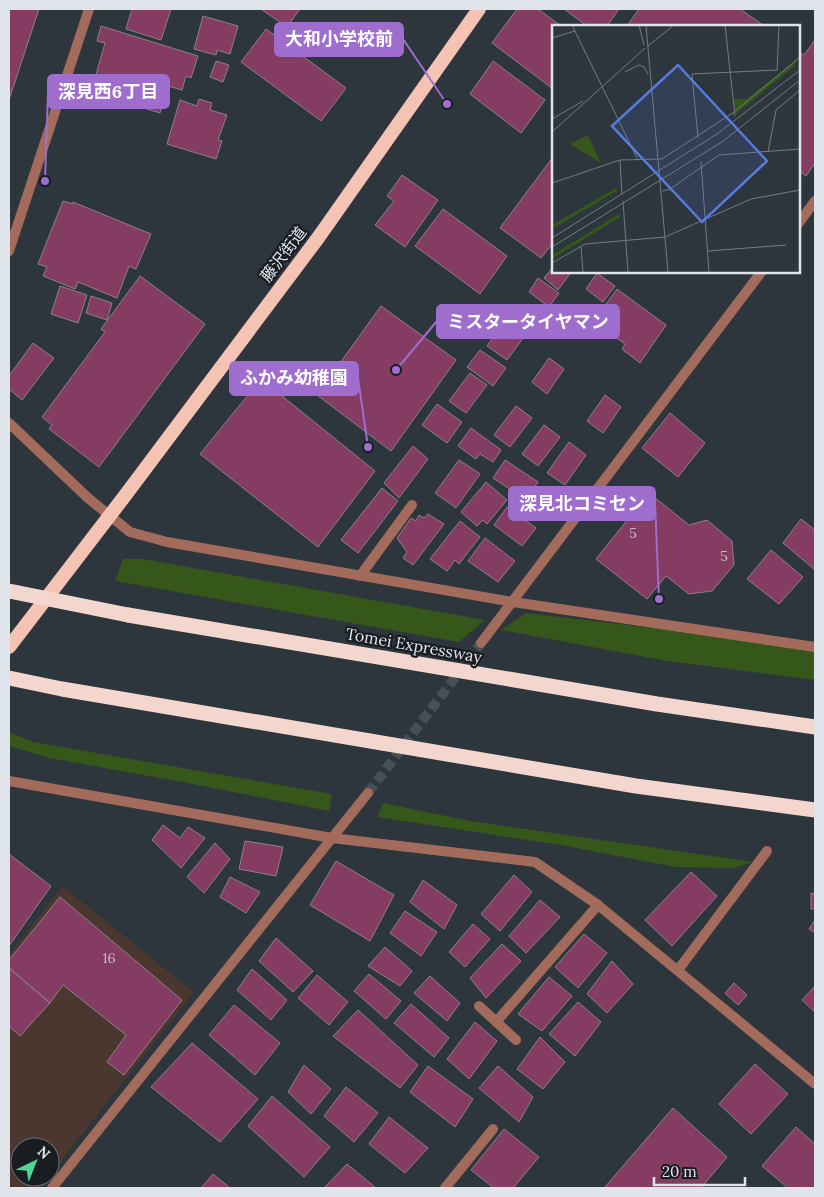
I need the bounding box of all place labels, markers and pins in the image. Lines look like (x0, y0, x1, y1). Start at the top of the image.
callout: 大和小学校前 (275, 23, 403, 56)
callout: 深見西6丁目 (48, 75, 169, 108)
callout: ミスタータイヤマン (437, 305, 619, 338)
callout: ふかみ幼稚園 (230, 362, 358, 395)
callout: 深見北コミセン (509, 487, 655, 520)

